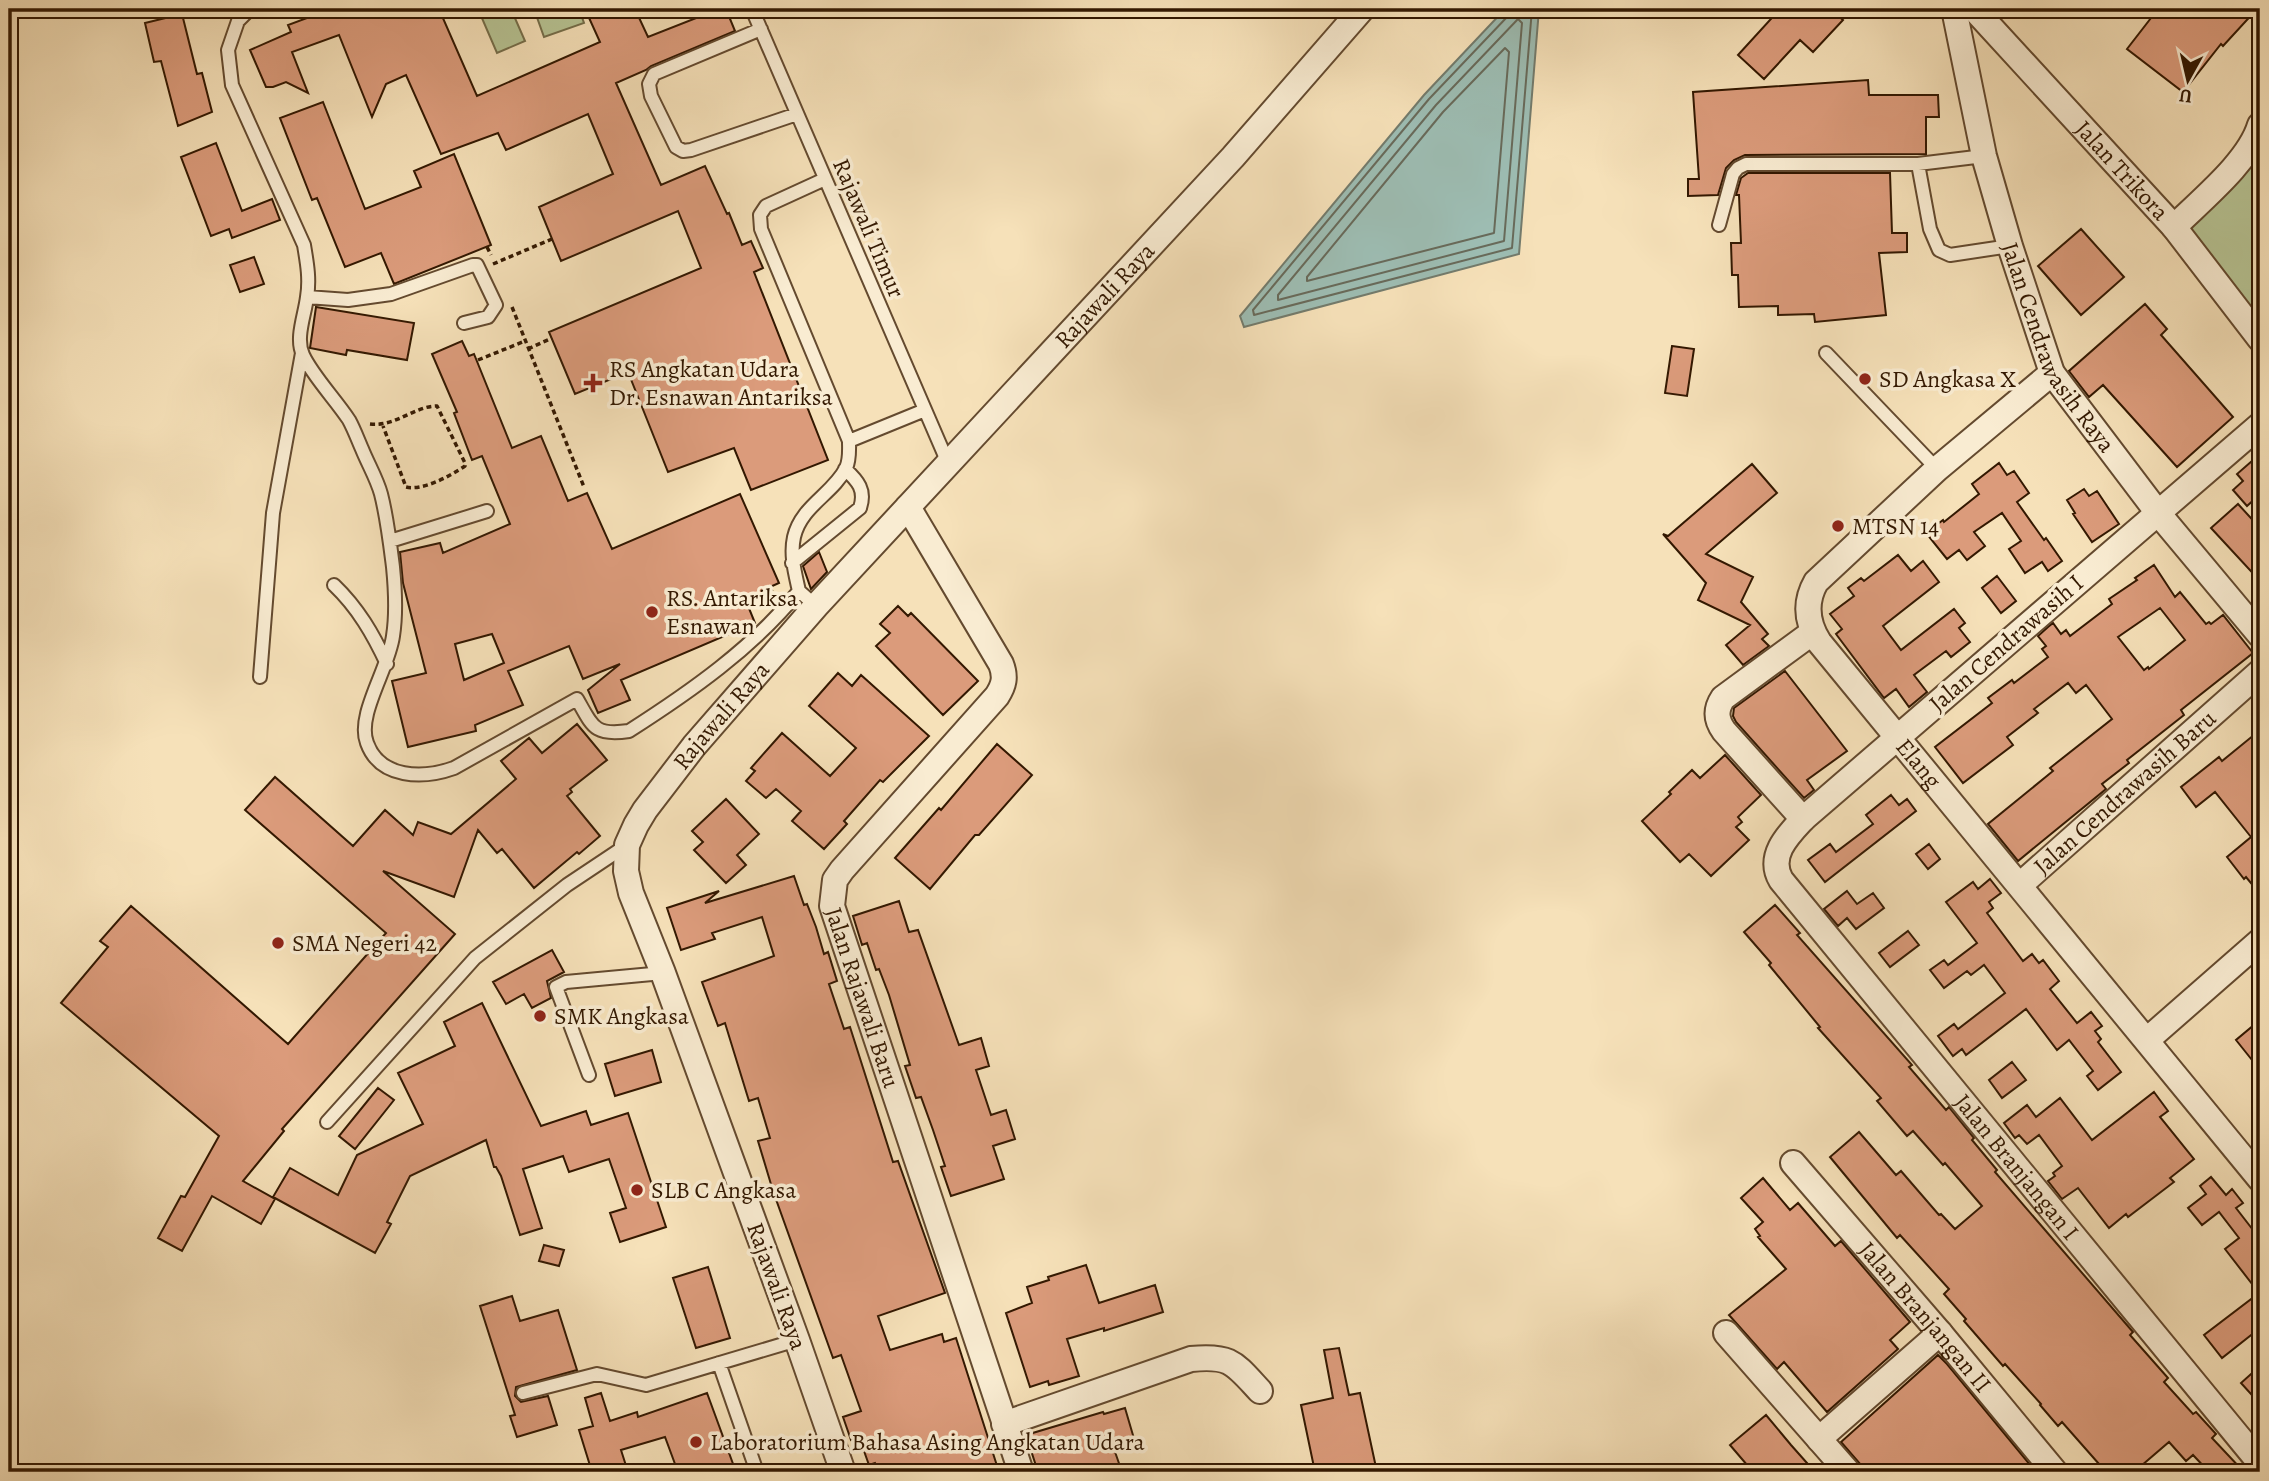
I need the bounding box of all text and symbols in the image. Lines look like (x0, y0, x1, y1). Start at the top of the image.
north arrow (2154, 46, 2224, 116)
text: U (2177, 82, 2194, 110)
street label: Jalan Trikora (2068, 113, 2177, 228)
street label: Rajawali Timur (825, 153, 913, 303)
street label: Rajawali Raya (1047, 235, 1162, 355)
street label: Jalan Cendrawasih Raya (1994, 238, 2123, 460)
place label: RS Angkatan Udara Dr. Esnawan Antariksa (609, 353, 833, 413)
place label: SD Angkasa X (1879, 363, 2016, 395)
marker: SD Angkasa X (1857, 371, 1873, 387)
marker: RS Angkatan Udara Dr. Esnawan Antariksa (583, 373, 603, 393)
place label: MTSN 14 (1852, 510, 1939, 542)
marker: MTSN 14 (1830, 518, 1846, 534)
street label: Jalan Cendrawasih I (1922, 567, 2090, 719)
place label: RS. Antariksa Esnawan (666, 582, 799, 642)
marker: RS. Antariksa Esnawan (644, 604, 660, 620)
street label: Rajawali Raya (665, 654, 777, 776)
street label: Jalan Cendrawasih Baru (2027, 702, 2223, 882)
street label: Elang (1888, 731, 1949, 795)
street label: Jalan Rajawali Baru (818, 903, 908, 1092)
place label: SMA Negeri 42 (292, 927, 437, 959)
marker: SMA Negeri 42 (270, 935, 286, 951)
place label: SMK Angkasa (554, 1000, 690, 1032)
marker: SMK Angkasa (532, 1008, 548, 1024)
street label: Jalan Branjangan I (1947, 1087, 2086, 1247)
place label: SLB C Angkasa (651, 1174, 797, 1206)
marker: SLB C Angkasa (629, 1182, 645, 1198)
street label: Rajawali Raya (739, 1218, 815, 1355)
street label: Jalan Branjangan II (1852, 1235, 1999, 1399)
place label: Laboratorium Bahasa Asing Angkatan Udara (710, 1426, 1146, 1458)
marker: Laboratorium Bahasa Asing Angkatan Udara (688, 1434, 704, 1450)

